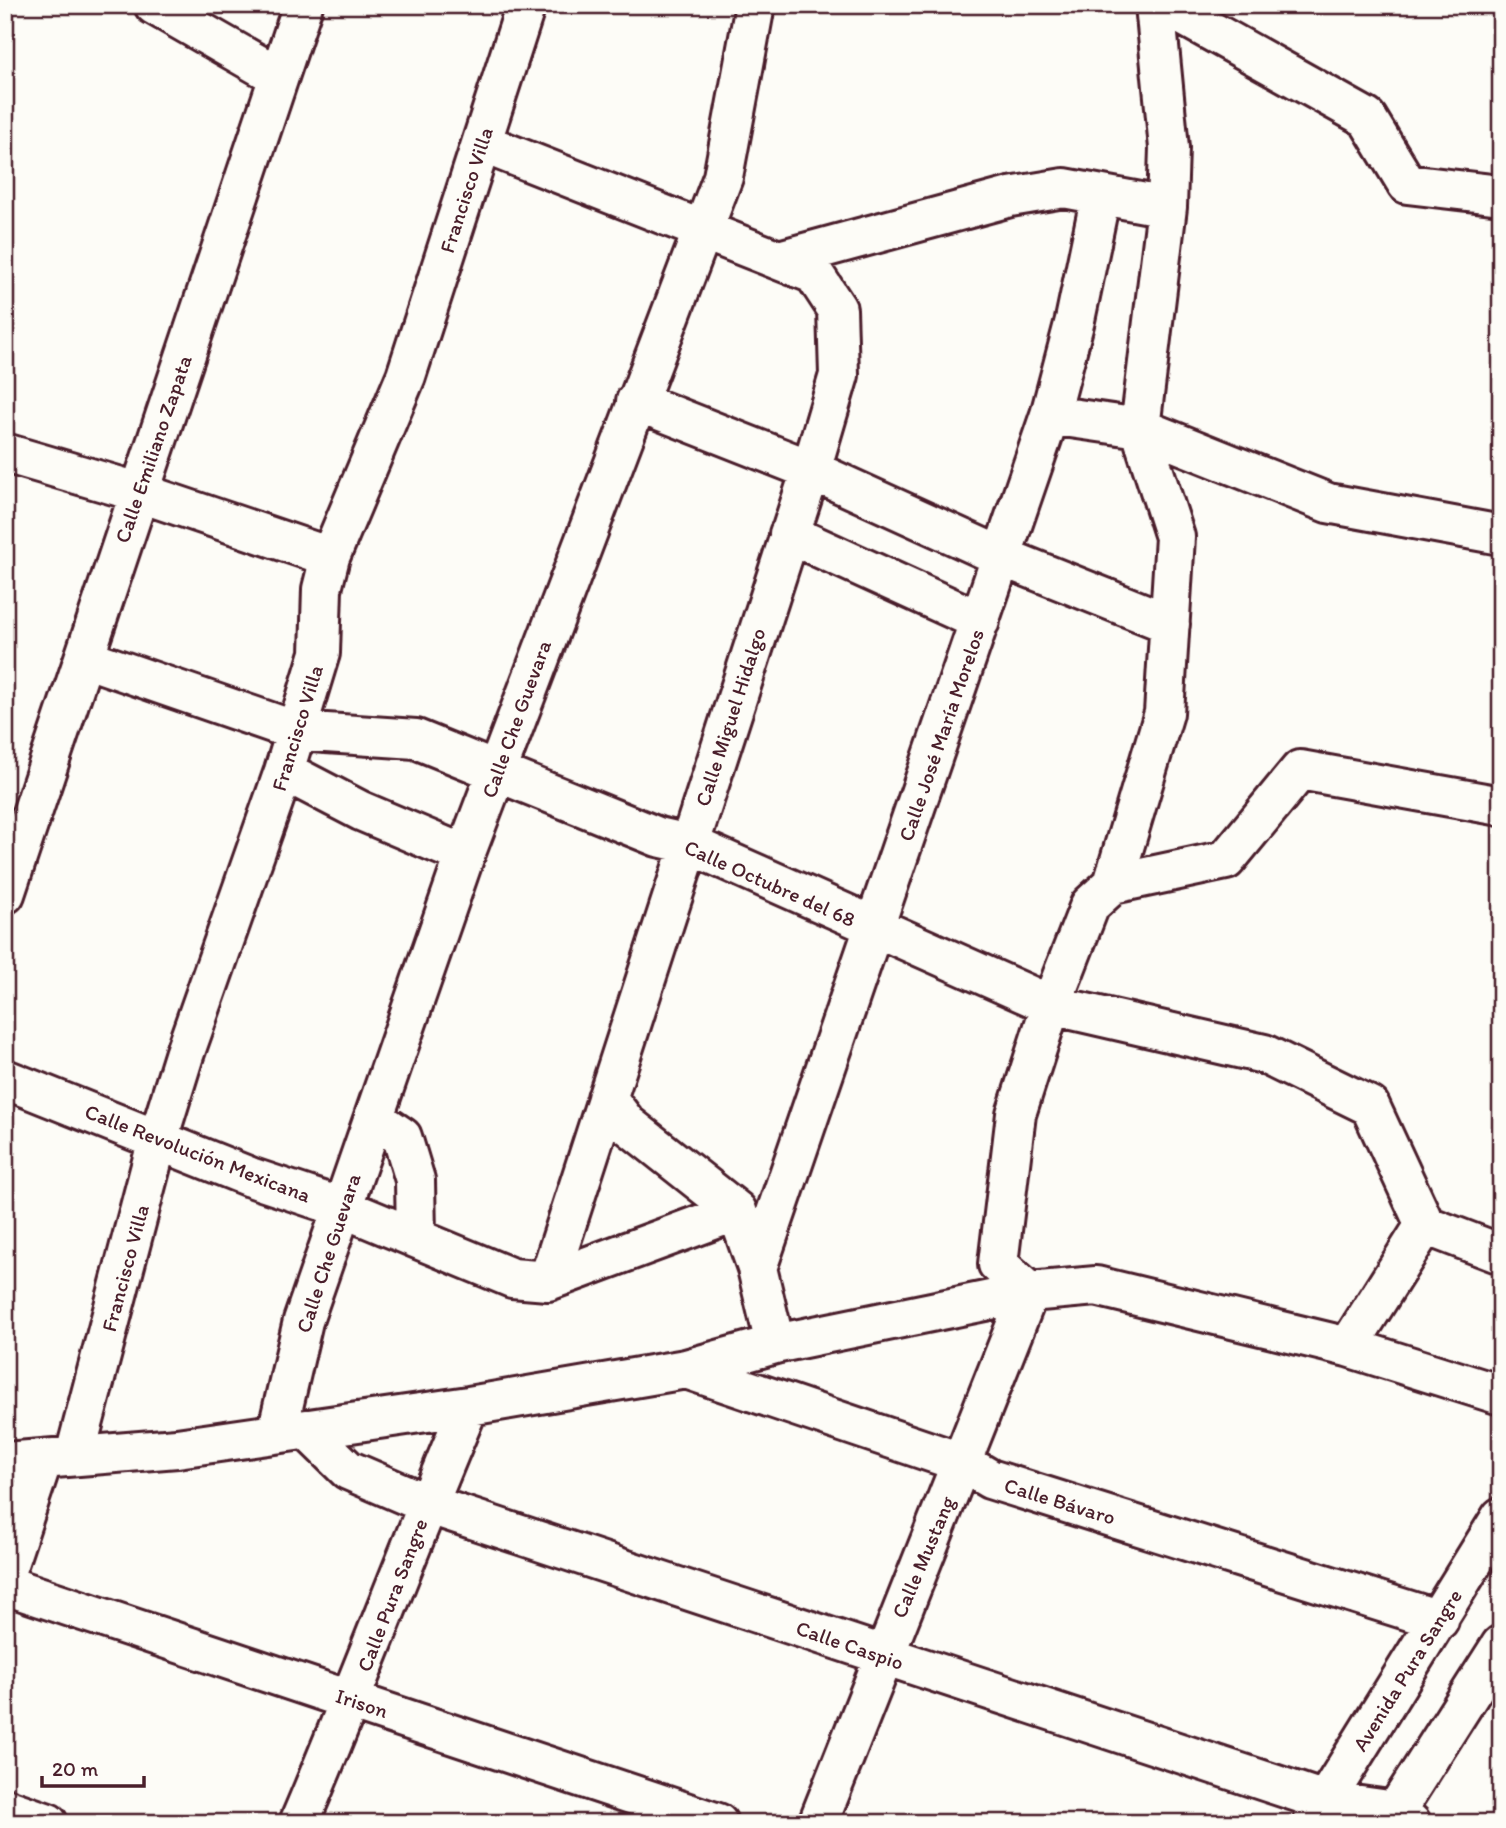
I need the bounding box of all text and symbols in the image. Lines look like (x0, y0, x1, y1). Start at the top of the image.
street label: Francisco Villa (434, 124, 498, 256)
street label: Calle Emiliano Zapata (109, 352, 197, 546)
street label: Calle Miguel Hidalgo (689, 625, 771, 809)
street label: Calle José María Morelos (893, 626, 989, 844)
street label: Calle Che Guevara (476, 637, 556, 801)
street label: Francisco Villa (266, 662, 328, 794)
street label: Calle Octubre del 68 (681, 834, 859, 932)
street label: Calle Revolución Mexicana (82, 1098, 315, 1208)
street label: Calle Che Guevara (290, 1170, 366, 1336)
street label: Francisco Villa (96, 1202, 154, 1334)
street label: Calle Bávaro (1001, 1472, 1119, 1530)
street label: Calle Mustang (886, 1492, 960, 1622)
street label: Calle Pura Sangre (351, 1515, 433, 1675)
street label: Avenida Pura Sangre (1347, 1584, 1467, 1756)
street label: Calle Caspio (793, 1615, 907, 1675)
street label: Irison (333, 1683, 391, 1723)
scale bar (42, 1744, 144, 1788)
text: 20 m (52, 1756, 99, 1781)

